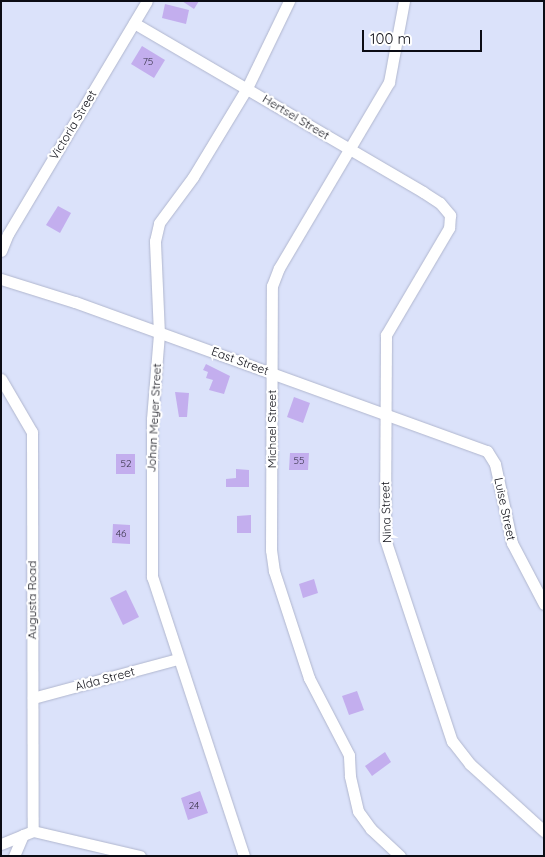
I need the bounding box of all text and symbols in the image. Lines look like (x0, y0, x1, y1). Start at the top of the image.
scale bar (365, 20, 485, 52)
text: 100 m (370, 29, 411, 48)
house number: 75 (143, 56, 153, 68)
street label: Victoria Street (47, 88, 99, 162)
street label: Hertsel Street (260, 91, 332, 143)
street label: East Street (209, 344, 271, 378)
street label: Johan Meyer Street (144, 363, 164, 473)
street label: Michael Street (265, 390, 279, 468)
house number: 55 (294, 455, 304, 467)
house number: 52 (121, 458, 131, 470)
street label: Luise Street (491, 476, 519, 542)
street label: Nina Street (378, 481, 394, 543)
house number: 46 (116, 528, 126, 540)
street label: Augusta Road (25, 561, 39, 639)
street label: Alda Street (74, 664, 136, 694)
house number: 24 (189, 800, 199, 812)

